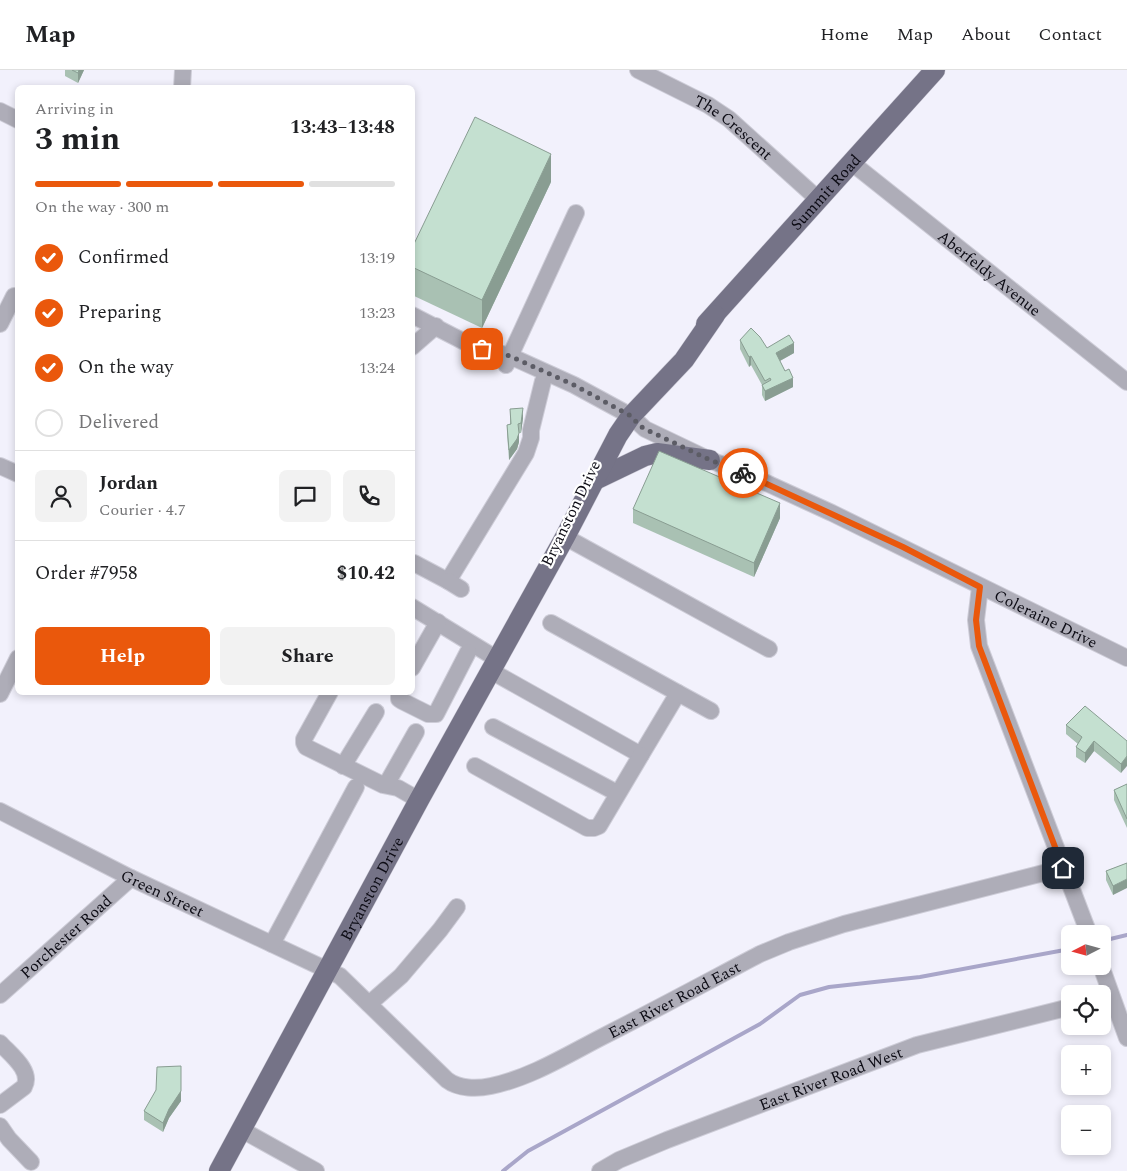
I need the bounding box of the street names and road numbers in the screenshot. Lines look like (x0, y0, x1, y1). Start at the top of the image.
street label: The Crescent (690, 89, 778, 166)
street label: Summit Road (785, 149, 867, 236)
street label: Aberfeldy Avenue (932, 225, 1046, 322)
street label: Bryanston Drive (535, 456, 607, 570)
street label: Coleraine Drive (990, 584, 1101, 655)
street label: Bryanston Drive (334, 832, 410, 945)
street label: Green Street (116, 864, 208, 924)
street label: Porchester Road (15, 889, 118, 985)
street label: East River Road East (604, 955, 745, 1045)
street label: East River Road West (756, 1040, 907, 1117)

